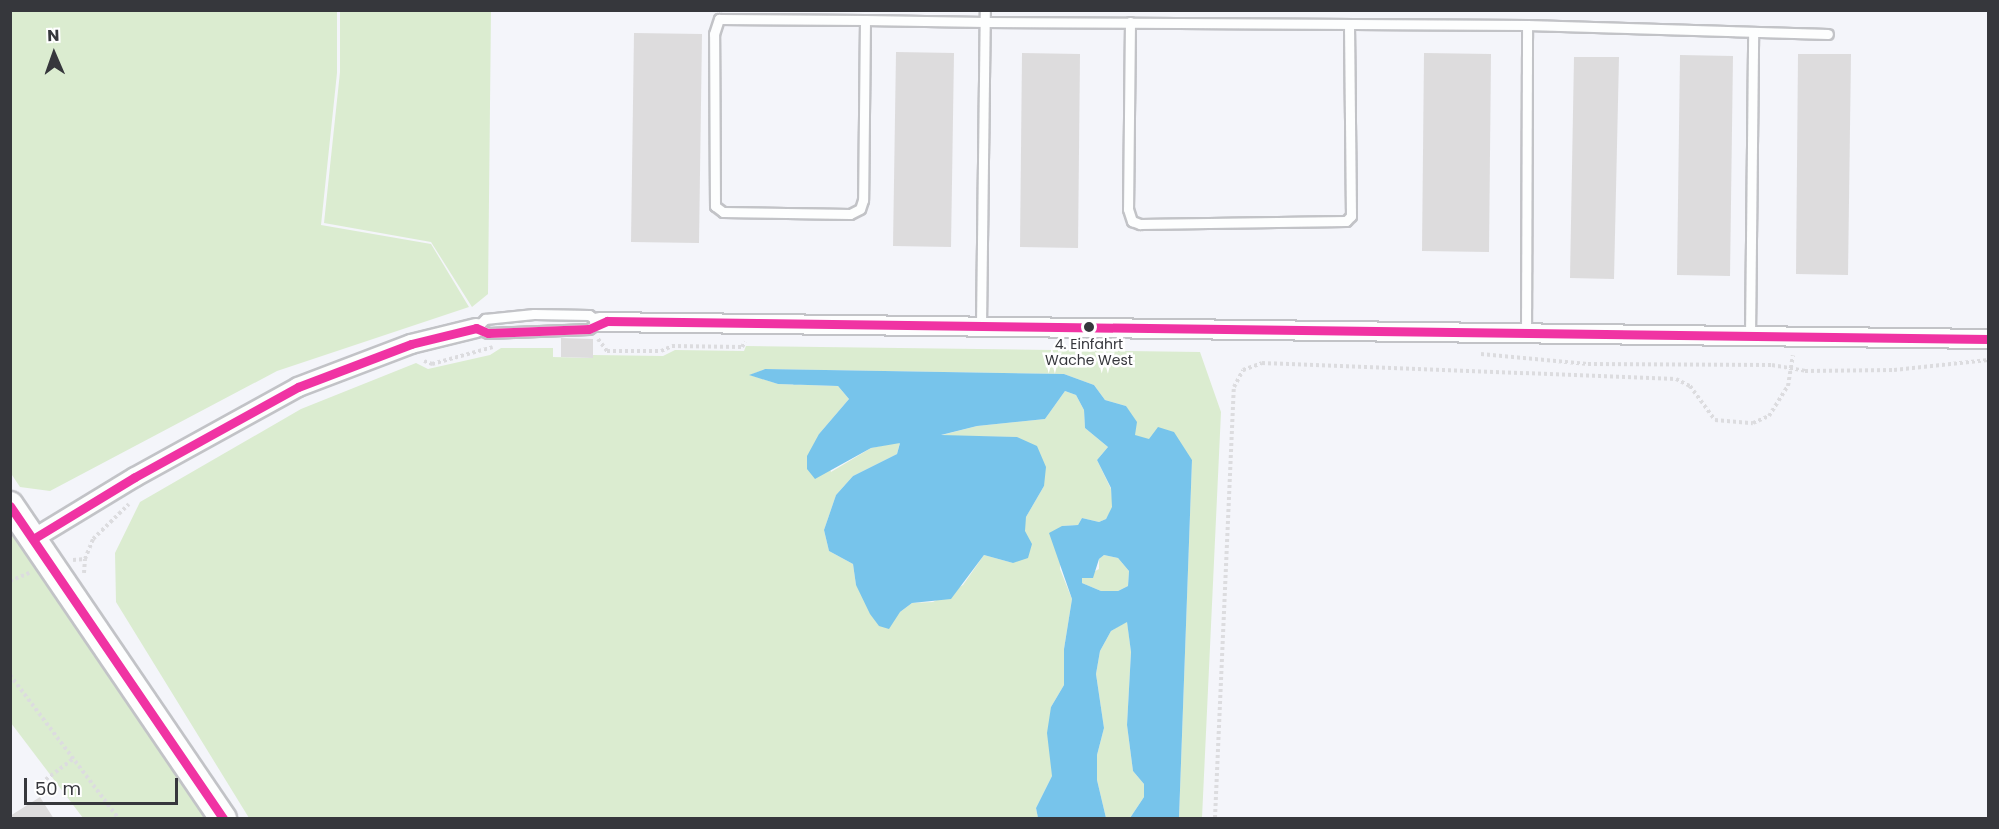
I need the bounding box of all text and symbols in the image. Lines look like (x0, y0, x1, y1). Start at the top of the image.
north arrow (24, 24, 84, 84)
text: N (47, 24, 60, 47)
marker: 4. Einfahrt Wache West (1083, 321, 1095, 333)
place label: 4. Einfahrt Wache West (1045, 336, 1133, 368)
scale bar (27, 766, 182, 804)
text: 50 m (35, 776, 81, 801)

